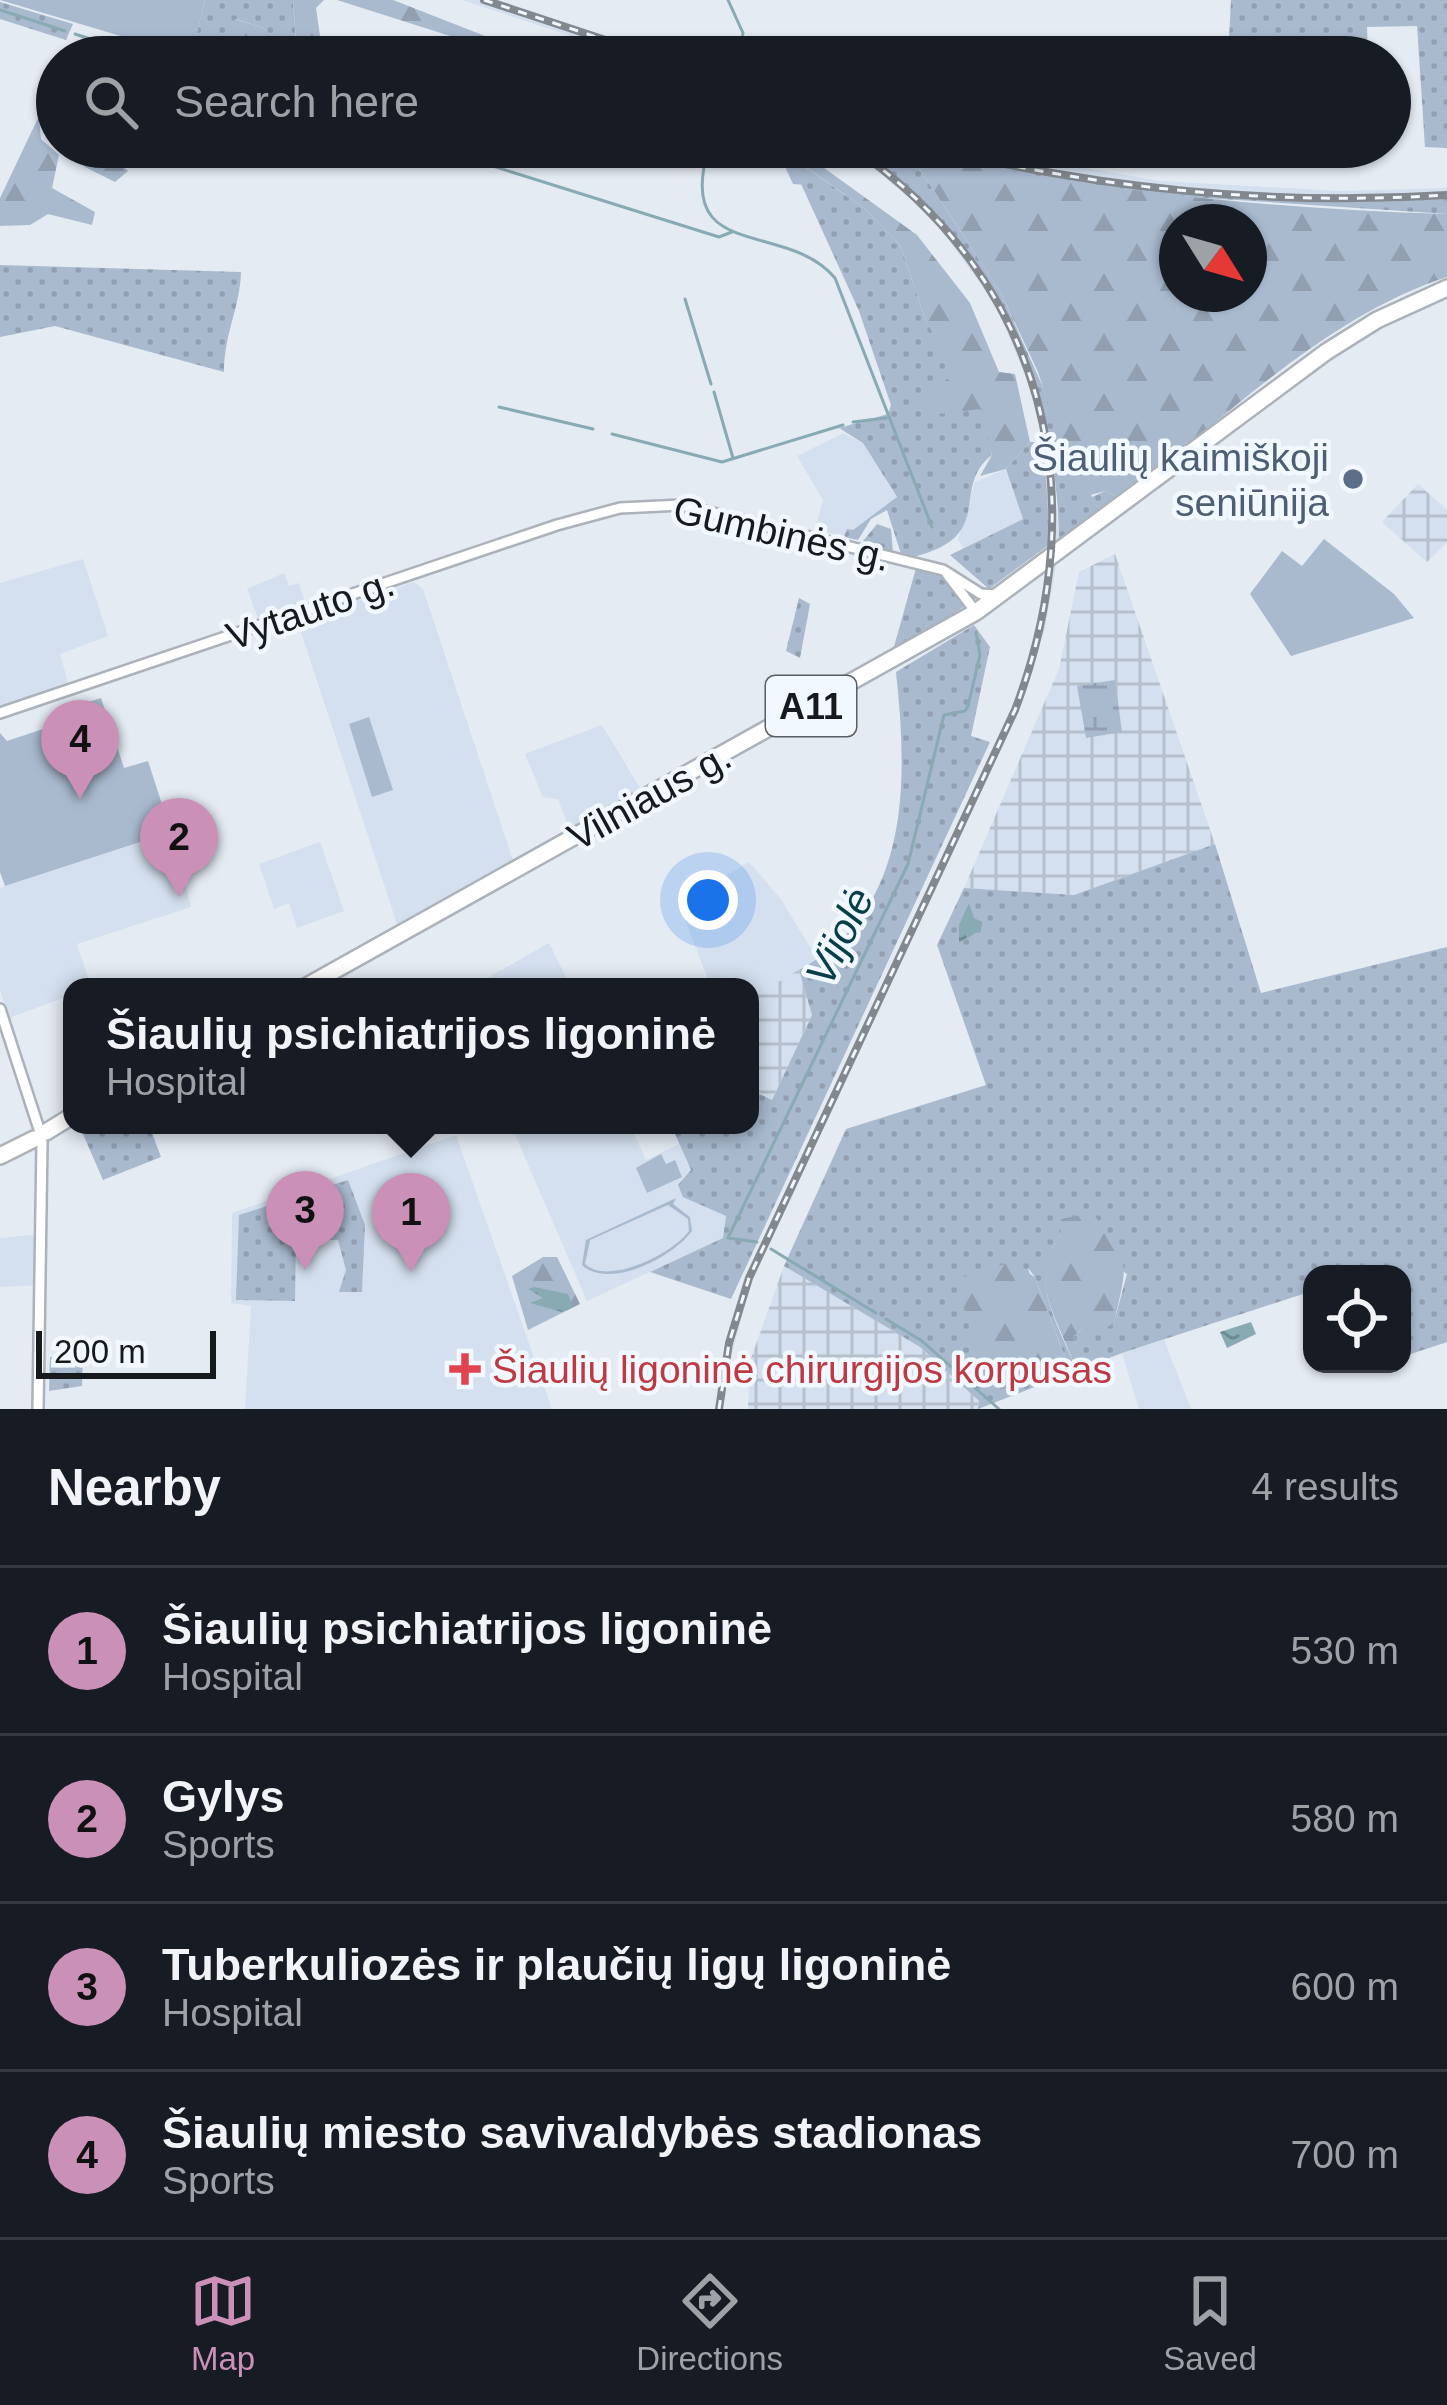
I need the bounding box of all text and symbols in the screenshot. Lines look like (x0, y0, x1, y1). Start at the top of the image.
search box (36, 36, 1411, 168)
icon: search (78, 69, 144, 135)
text: Search here (174, 76, 419, 127)
north arrow (1159, 204, 1267, 312)
place label: Šiaulių kaimiškoji seniūnija (1032, 436, 1329, 524)
marker: Šiaulių kaimiškoji seniūnija (1340, 466, 1366, 492)
street label: Gumbinės g. (669, 488, 894, 579)
street label: Vytauto g. (221, 561, 400, 658)
road number: A11 (766, 676, 856, 736)
pin: 4 (41, 700, 119, 799)
street label: Vilniaus g. (560, 734, 738, 859)
pin: 2 (140, 798, 218, 897)
your location (678, 870, 738, 930)
water label: Vijolė (796, 880, 883, 992)
popup (63, 978, 759, 1134)
text: Šiaulių psichiatrijos ligoninė (106, 1008, 716, 1059)
text: Hospital (106, 1060, 247, 1103)
pin: 3 (266, 1171, 344, 1270)
pin: 1 (372, 1173, 450, 1272)
map controls (1303, 1265, 1411, 1373)
button: locate (1303, 1265, 1411, 1373)
scale bar (36, 1325, 216, 1378)
text: 200 m (54, 1333, 146, 1370)
place label: Šiaulių ligoninė chirurgijos korpusas (492, 1348, 1112, 1391)
marker: Šiaulių ligoninė chirurgijos korpusas (449, 1353, 481, 1385)
text: Nearby (48, 1459, 221, 1516)
text: 4 results (1252, 1465, 1399, 1508)
text: Šiaulių psichiatrijos ligoninė (162, 1603, 772, 1654)
text: 1 (76, 1629, 98, 1672)
text: 530 m (1291, 1629, 1399, 1672)
text: Hospital (162, 1655, 303, 1698)
text: Gylys (162, 1771, 285, 1822)
text: 2 (76, 1797, 98, 1840)
text: 580 m (1291, 1797, 1399, 1840)
text: Sports (162, 1823, 275, 1866)
text: Tuberkuliozės ir plaučių ligų ligoninė (162, 1939, 951, 1990)
text: 3 (76, 1965, 98, 2008)
text: 600 m (1291, 1965, 1399, 2008)
text: Hospital (162, 1991, 303, 2034)
text: Šiaulių miesto savivaldybės stadionas (162, 2107, 982, 2158)
text: 4 (76, 2133, 98, 2176)
text: 700 m (1291, 2133, 1399, 2176)
text: Sports (162, 2159, 275, 2202)
tab: Map (190, 2268, 256, 2378)
tab: Directions (636, 2268, 783, 2378)
tab: Saved (1163, 2268, 1257, 2378)

